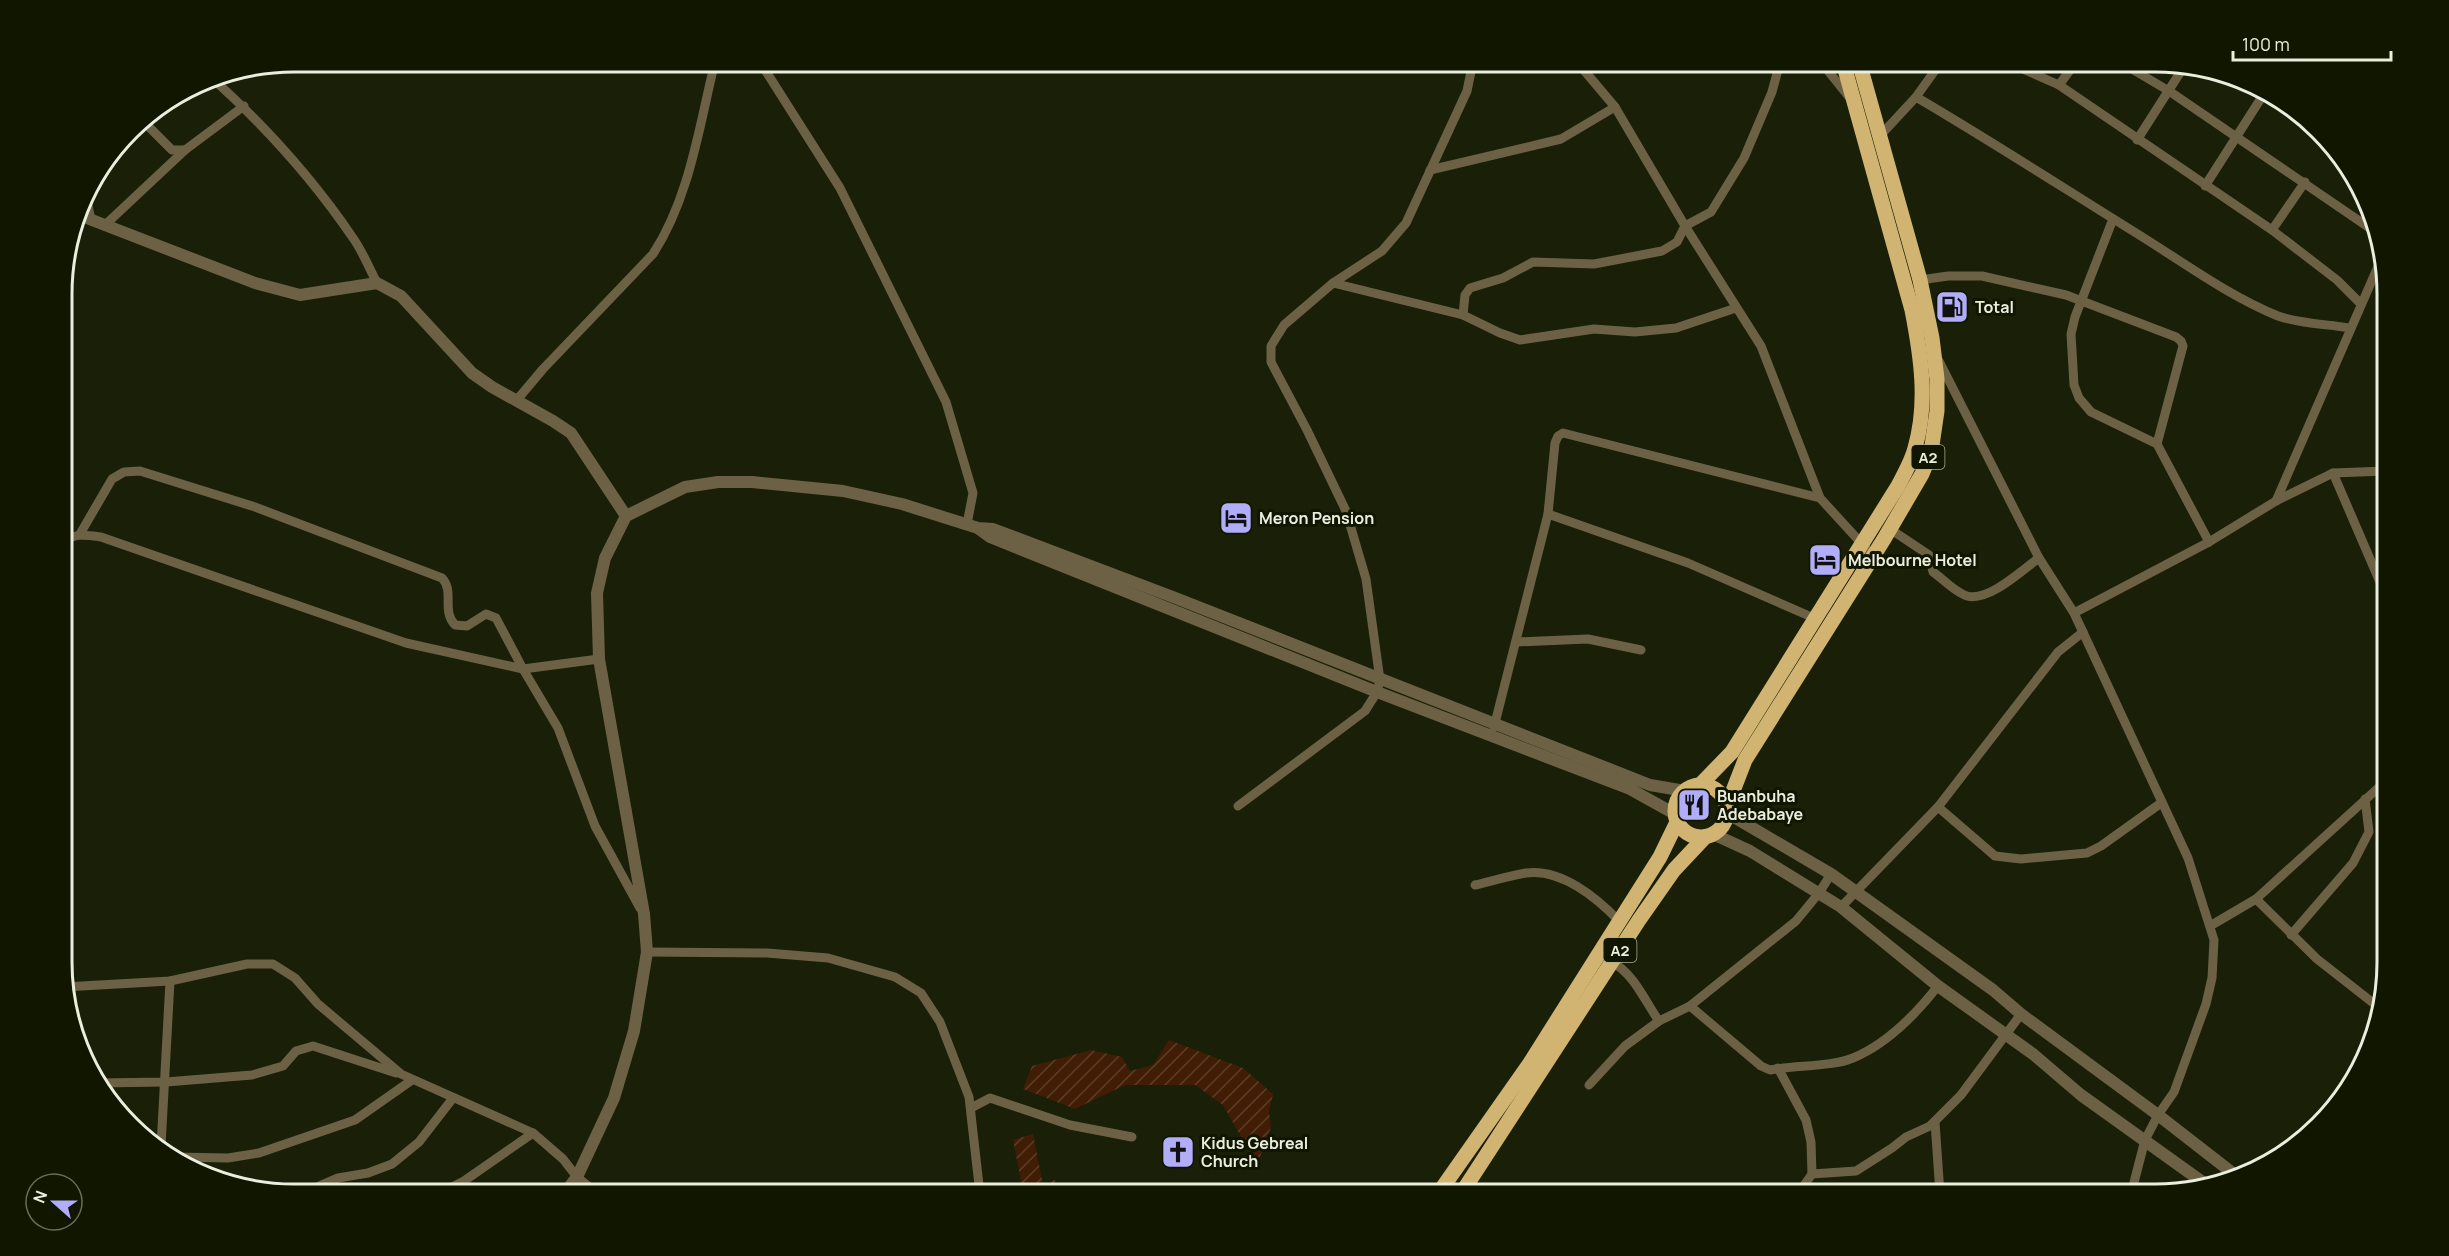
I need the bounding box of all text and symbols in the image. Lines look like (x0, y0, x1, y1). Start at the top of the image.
scale bar (2233, 24, 2390, 62)
text: 100 m (2242, 32, 2290, 56)
fuel station icon: Total (1934, 289, 1970, 325)
place label: Total (1975, 296, 2014, 318)
road number: A2 (1912, 445, 1944, 469)
hotel icon: Meron Pension (1218, 500, 1254, 536)
place label: Meron Pension (1259, 507, 1374, 529)
hotel icon: Melbourne Hotel (1807, 542, 1843, 578)
place label: Melbourne Hotel (1848, 549, 1977, 571)
place label: Buanbuha Adebabaye (1717, 785, 1804, 825)
restaurant icon: Buanbuha Adebabaye (1676, 787, 1712, 823)
road number: A2 (1604, 938, 1636, 962)
place label: Kidus Gebreal Church (1201, 1132, 1308, 1172)
church icon: Kidus Gebreal Church (1160, 1134, 1196, 1170)
north arrow (24, 1172, 84, 1232)
text: N (28, 1187, 52, 1206)

